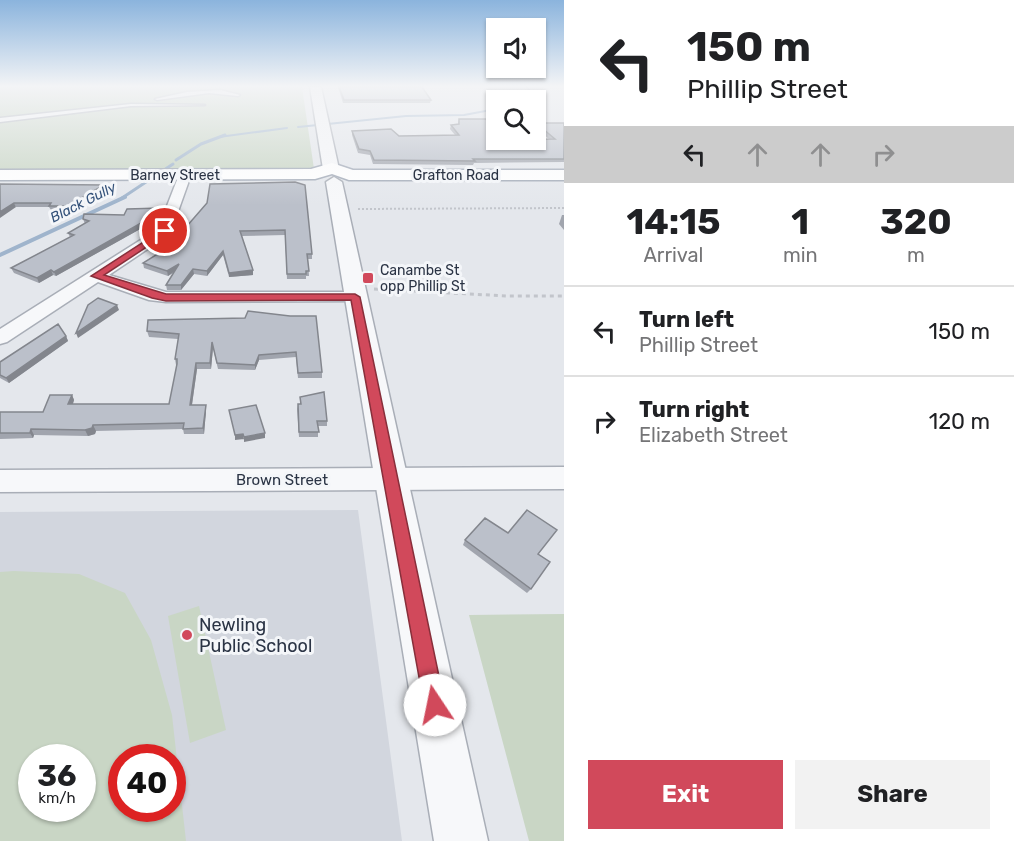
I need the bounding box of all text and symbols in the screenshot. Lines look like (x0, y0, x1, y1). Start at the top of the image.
map controls (486, 18, 546, 150)
button: sound (486, 18, 546, 78)
text: 150 m (687, 22, 811, 72)
icon: left (588, 24, 666, 102)
text: Phillip Street (687, 73, 848, 105)
button: search (486, 90, 546, 150)
icon: left (678, 138, 711, 171)
icon: ahead (741, 138, 774, 171)
icon: ahead (804, 138, 837, 171)
icon: right (867, 138, 900, 171)
street label: Barney Street (130, 167, 220, 184)
street label: Grafton Road (413, 167, 499, 184)
water label: Black Gully (47, 178, 120, 226)
text: 14:15 (626, 200, 721, 243)
text: 1 (791, 200, 809, 243)
text: 320 (880, 200, 952, 243)
pin (139, 205, 190, 256)
icon: arrive (148, 214, 181, 247)
text: Arrival (643, 243, 703, 267)
text: min (783, 243, 818, 267)
text: m (907, 243, 925, 267)
place label: Canambe St opp Phillip St (380, 262, 466, 295)
marker: Canambe St opp Phillip St (361, 271, 375, 285)
text: Turn left (639, 306, 734, 333)
icon: left (588, 315, 621, 348)
text: 150 m (929, 318, 990, 345)
text: Phillip Street (639, 333, 758, 357)
text: Turn right (639, 396, 749, 423)
icon: right (588, 405, 621, 438)
text: 120 m (929, 408, 990, 435)
text: Elizabeth Street (639, 423, 788, 447)
street label: Brown Street (236, 471, 328, 489)
place label: Newling Public School (199, 614, 312, 657)
marker: Newling Public School (180, 628, 194, 642)
position arrow (403, 673, 467, 737)
speed limit sign: 40 (108, 744, 186, 822)
text: 36 (37, 758, 77, 794)
button: Exit (588, 760, 783, 829)
button: Share (795, 760, 990, 829)
text: km/h (38, 789, 76, 807)

